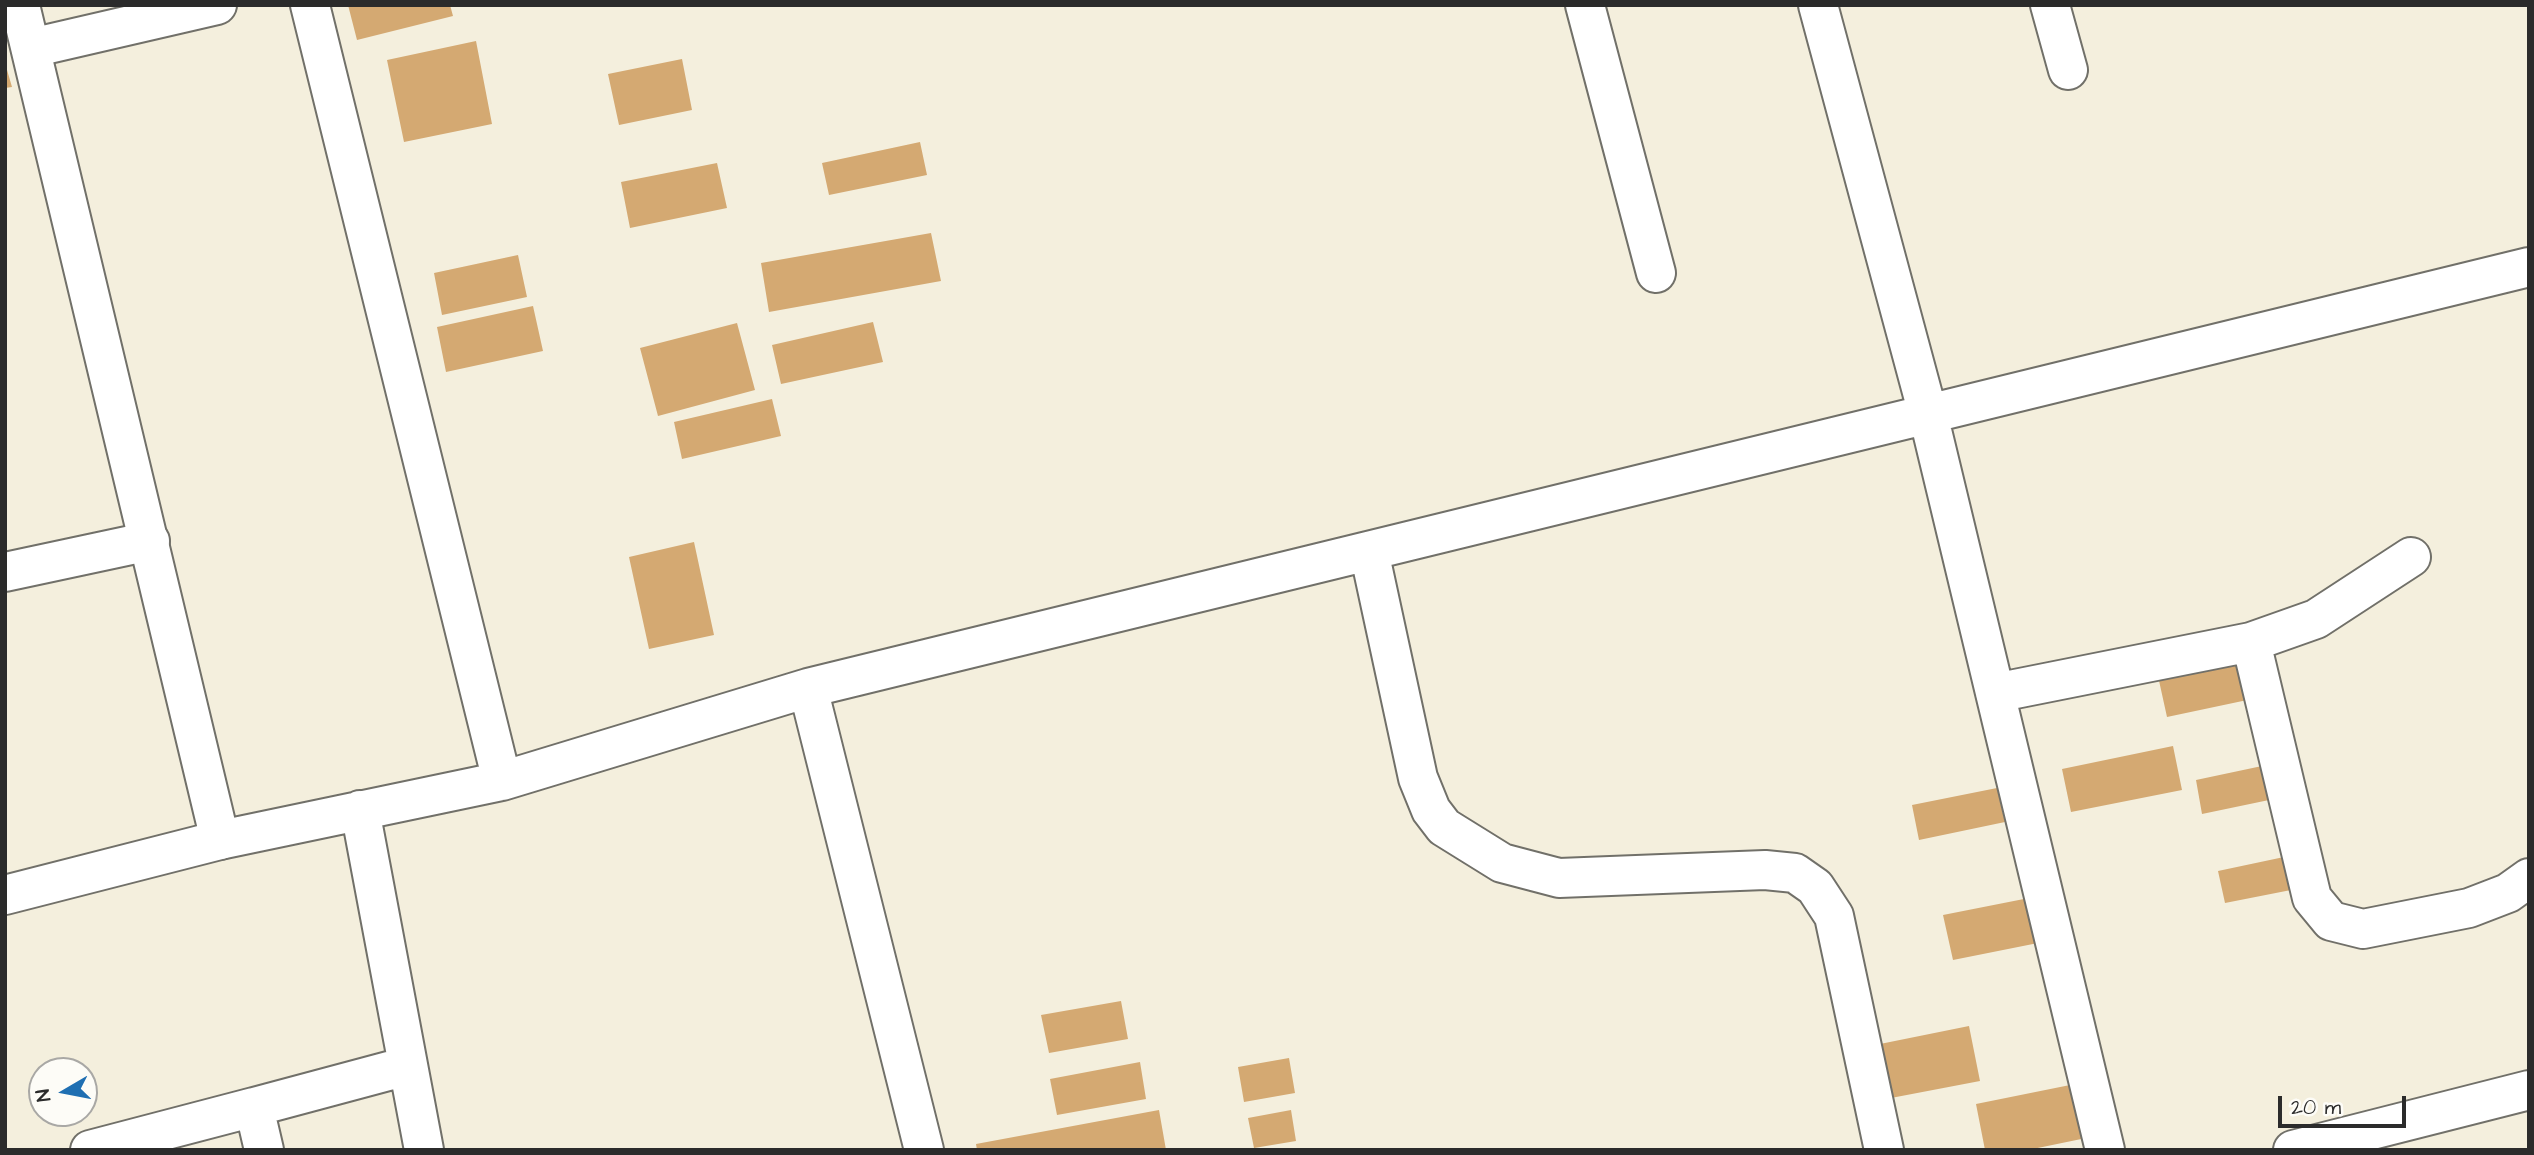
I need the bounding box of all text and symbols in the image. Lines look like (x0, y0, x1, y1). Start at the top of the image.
north arrow (28, 1057, 98, 1127)
scale bar (2282, 1082, 2410, 1126)
text: N (29, 1087, 58, 1104)
text: 20 m (2291, 1093, 2341, 1122)

